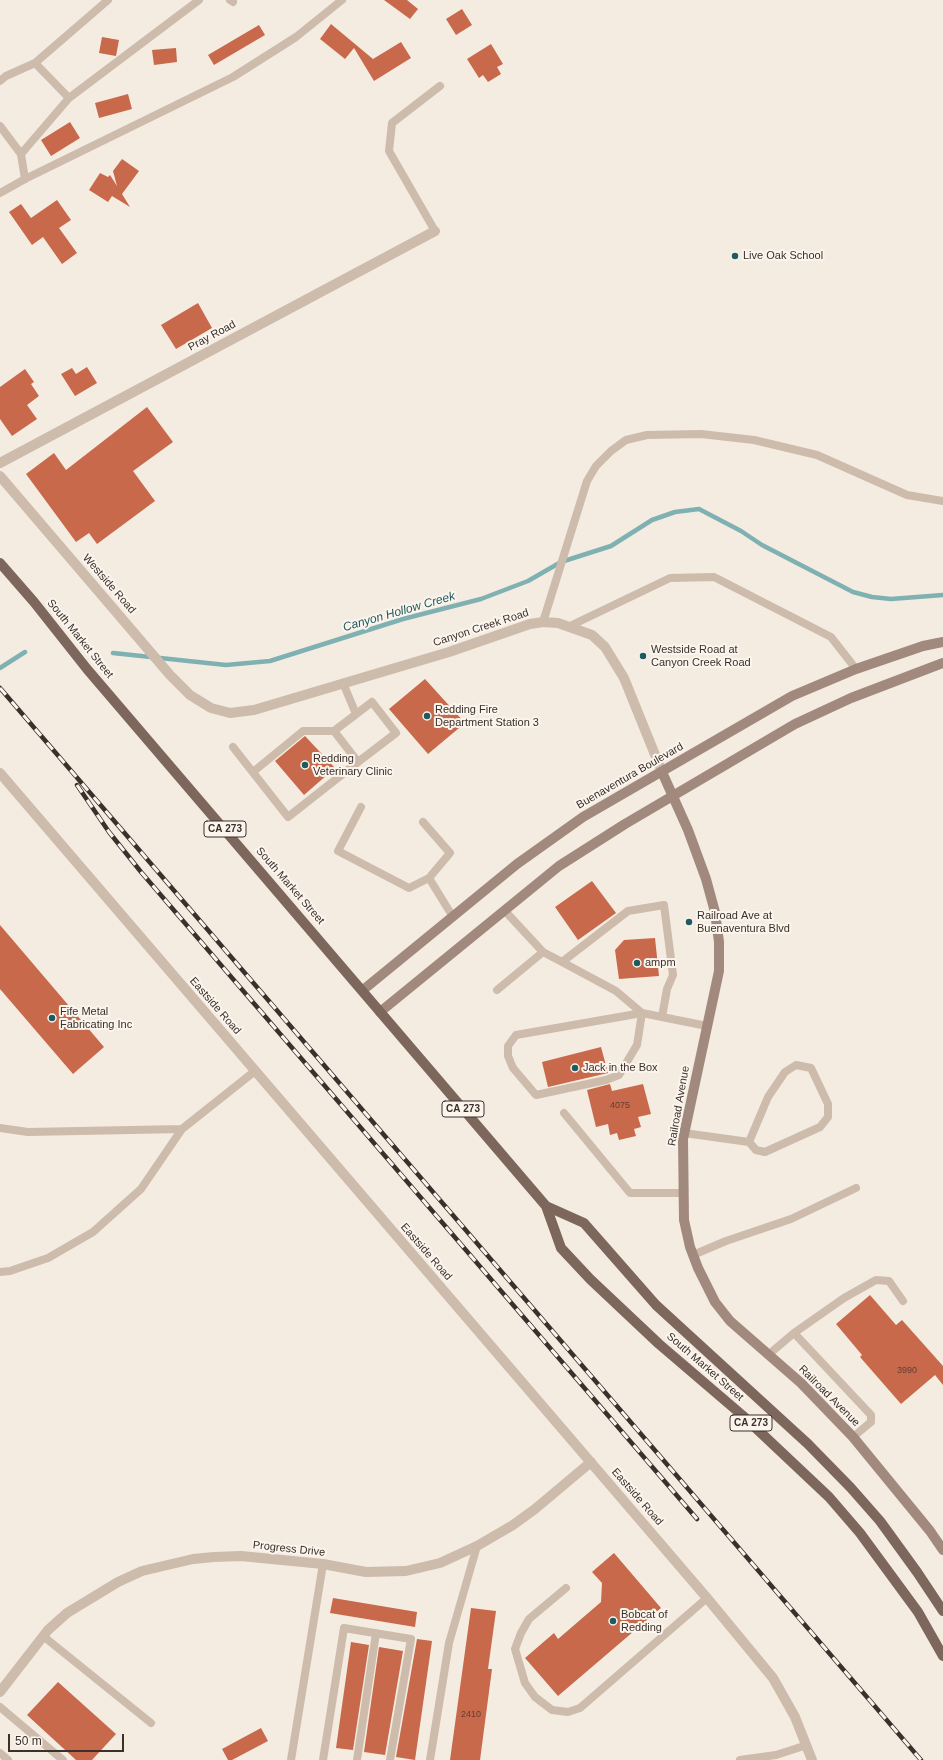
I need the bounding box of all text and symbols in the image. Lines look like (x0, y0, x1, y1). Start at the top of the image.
place label: Live Oak School (743, 249, 823, 263)
marker: Live Oak School (730, 251, 740, 261)
street label: Pray Road (186, 318, 238, 354)
street label: Westside Road (80, 552, 138, 616)
water label: Canyon Hollow Creek (341, 589, 457, 635)
street label: South Market Street (44, 597, 116, 681)
street label: Canyon Creek Road (432, 606, 530, 650)
place label: Westside Road at Canyon Creek Road (651, 643, 751, 669)
marker: Westside Road at Canyon Creek Road (638, 651, 648, 661)
place label: Redding Fire Department Station 3 (435, 703, 539, 729)
marker: Redding Fire Department Station 3 (422, 711, 432, 721)
street label: Buenaventura Boulevard (574, 740, 686, 812)
place label: Redding Veterinary Clinic (313, 752, 392, 778)
marker: Redding Veterinary Clinic (300, 760, 310, 770)
road number: CA 273 (204, 821, 246, 837)
street label: South Market Street (253, 845, 327, 927)
place label: Railroad Ave at Buenaventura Blvd (697, 909, 790, 935)
marker: Railroad Ave at Buenaventura Blvd (684, 917, 694, 927)
place label: ampm (645, 956, 676, 970)
marker: ampm (632, 958, 642, 968)
street label: Eastside Road (187, 975, 243, 1037)
place label: Fife Metal Fabricating Inc (60, 1005, 132, 1031)
marker: Fife Metal Fabricating Inc (47, 1013, 57, 1023)
place label: Jack in the Box (583, 1061, 658, 1075)
marker: Jack in the Box (570, 1063, 580, 1073)
street label: Railroad Avenue (665, 1065, 693, 1147)
road number: CA 273 (442, 1101, 484, 1117)
house number: 4075 (610, 1101, 630, 1111)
street label: Eastside Road (398, 1221, 454, 1283)
street label: South Market Street (664, 1330, 746, 1404)
street label: Railroad Avenue (796, 1363, 862, 1429)
house number: 3990 (897, 1366, 917, 1376)
road number: CA 273 (730, 1415, 772, 1431)
street label: Eastside Road (609, 1466, 665, 1528)
street label: Progress Drive (252, 1539, 326, 1559)
place label: Bobcat of Redding (621, 1608, 667, 1634)
marker: Bobcat of Redding (608, 1616, 618, 1626)
house number: 2410 (461, 1710, 481, 1720)
scale bar (10, 1726, 126, 1752)
text: 50 m (15, 1734, 42, 1748)

